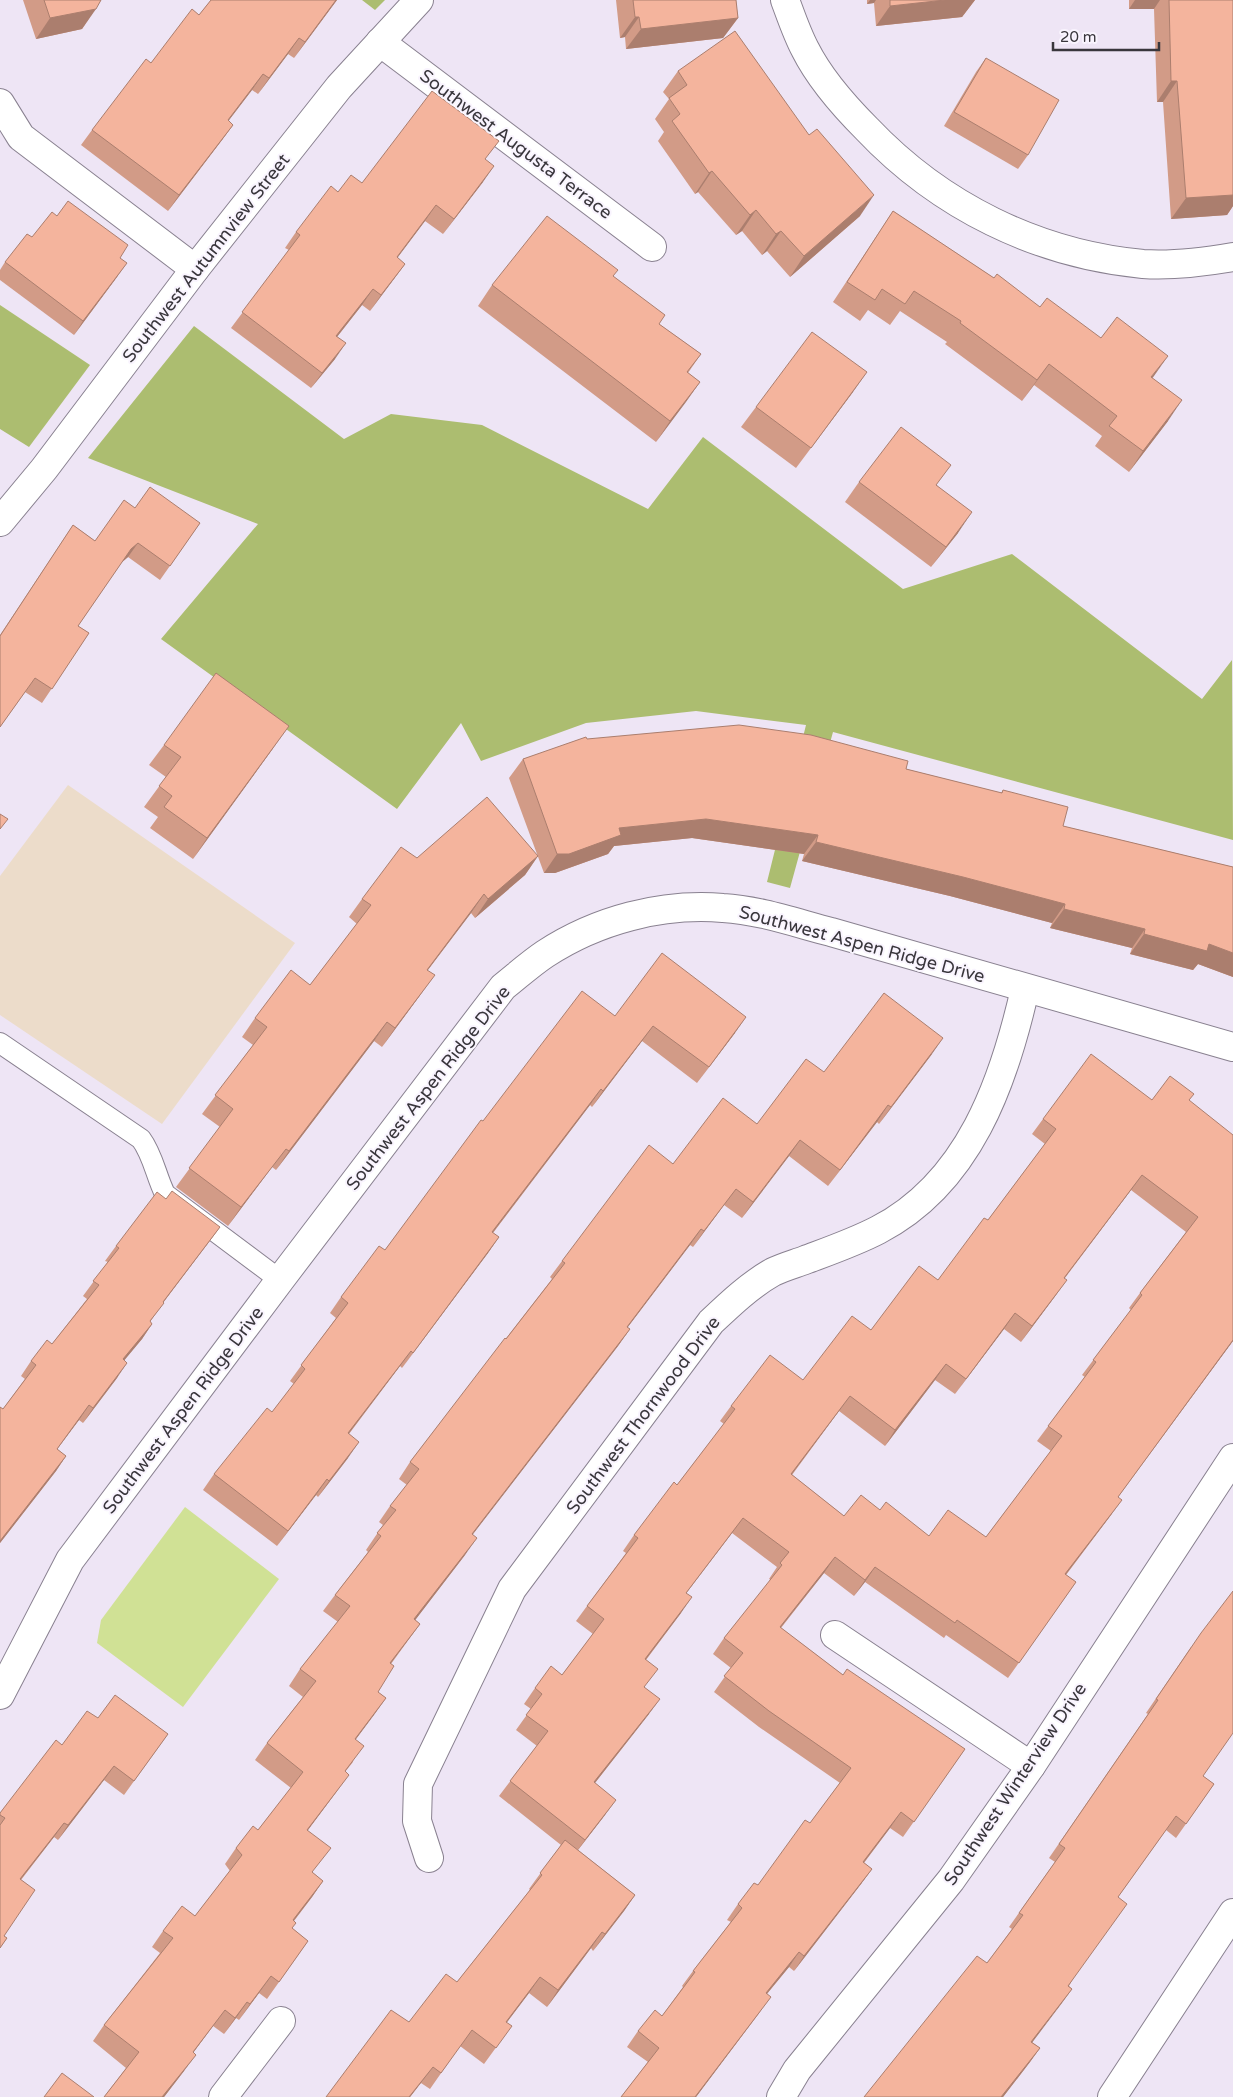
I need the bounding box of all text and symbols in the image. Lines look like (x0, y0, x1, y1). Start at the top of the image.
scale bar (1053, 20, 1159, 52)
text: 20 m (1060, 28, 1097, 46)
street label: Southwest Augusta Terrace (415, 64, 617, 224)
street label: Southwest Autumnview Street (118, 149, 294, 367)
street label: Southwest Aspen Ridge Drive (737, 901, 987, 987)
street label: Southwest Aspen Ridge Drive (341, 981, 515, 1195)
street label: Southwest Aspen Ridge Drive (98, 1302, 268, 1518)
street label: Southwest Thornwood Drive (561, 1312, 725, 1518)
street label: Southwest Winterview Drive (939, 1679, 1091, 1889)

